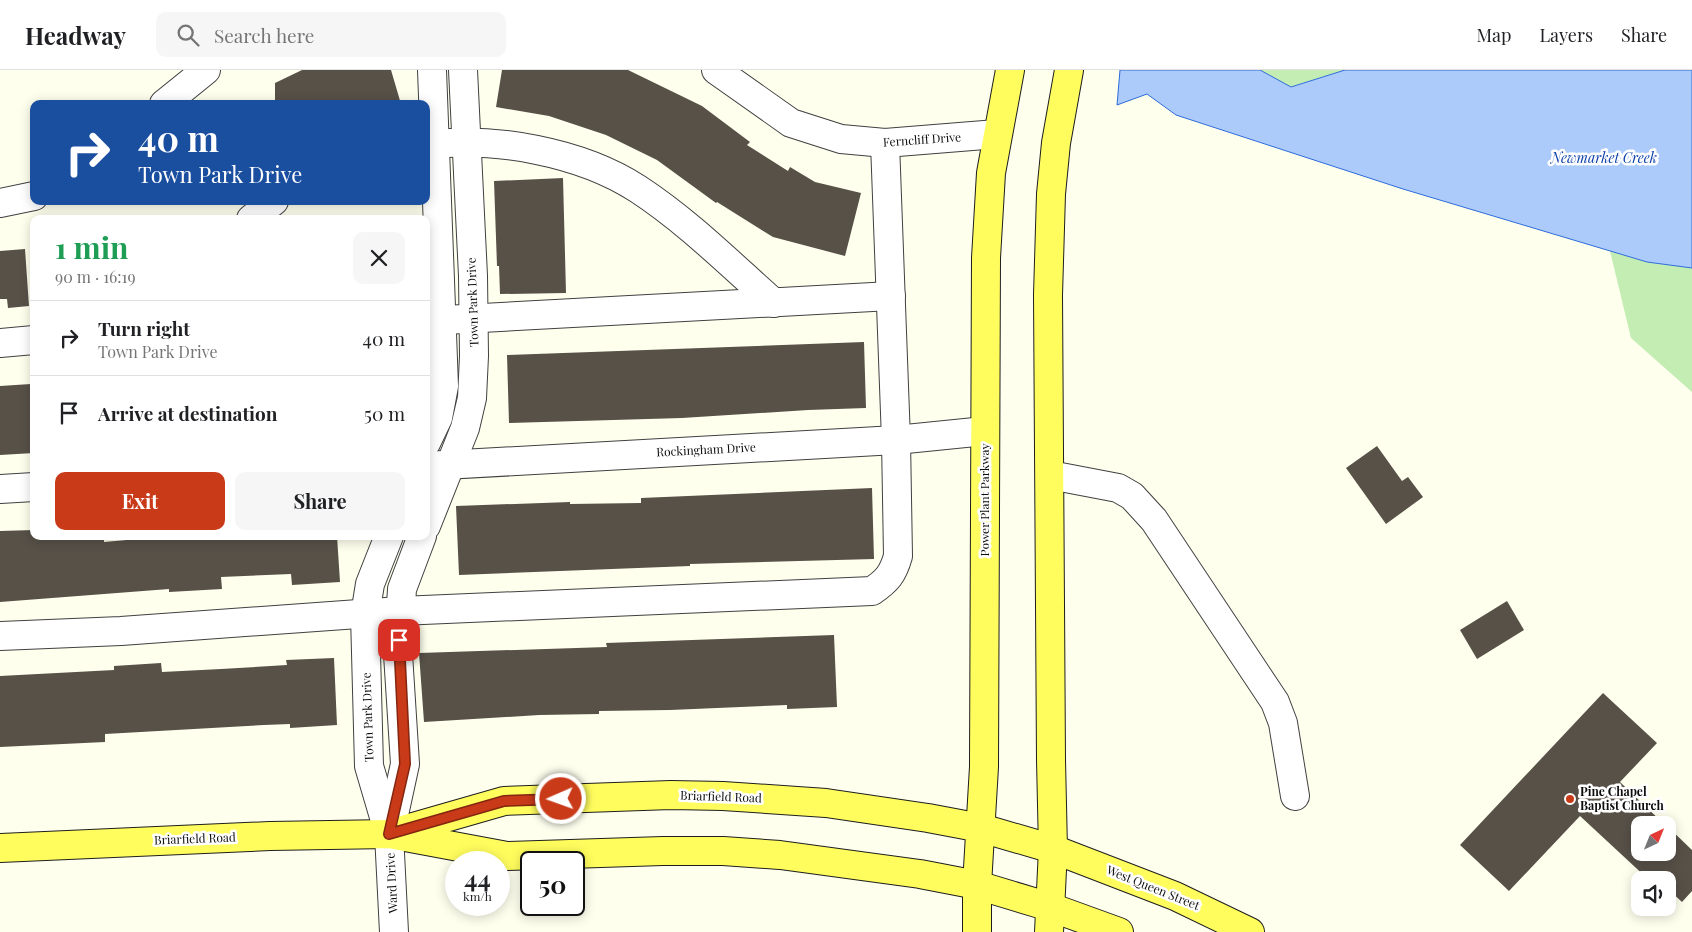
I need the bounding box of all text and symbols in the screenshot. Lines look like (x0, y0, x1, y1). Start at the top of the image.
search box (156, 12, 506, 57)
text: Headway (25, 19, 126, 51)
icon: search (174, 21, 202, 49)
text: Search here (214, 22, 314, 48)
text: Map (1476, 23, 1511, 47)
text: Layers (1539, 23, 1593, 47)
text: Share (1621, 23, 1667, 47)
text: 40 m (138, 114, 219, 161)
icon: right (55, 120, 120, 185)
street label: Ferncliff Drive (882, 128, 961, 150)
water label: Newmarket Creek (1549, 148, 1657, 167)
text: Town Park Drive (138, 159, 302, 189)
text: 1 min (55, 227, 129, 267)
button: close (353, 232, 405, 284)
street label: Town Park Drive (462, 257, 482, 347)
text: 90 m · 16:19 (55, 266, 136, 287)
text: Turn right (98, 315, 190, 341)
icon: right (55, 324, 83, 352)
text: 40 m (363, 325, 405, 351)
text: Town Park Drive (98, 341, 218, 362)
icon: arrive (55, 399, 83, 427)
text: Arrive at destination (98, 400, 278, 426)
text: 50 m (364, 400, 405, 426)
street label: Rockingham Drive (656, 438, 756, 460)
street label: Power Plant Parkway (976, 444, 992, 556)
button: Exit (55, 472, 225, 530)
button: Share (235, 472, 405, 530)
pin (378, 619, 420, 661)
icon: arrive (385, 626, 413, 654)
street label: Town Park Drive (357, 672, 377, 762)
position arrow (534, 772, 586, 824)
place label: Pine Chapel Baptist Church (1580, 783, 1664, 813)
street label: Briarfield Road (680, 787, 762, 805)
marker: Pine Chapel Baptist Church (1564, 793, 1576, 805)
north arrow (1631, 816, 1676, 861)
map controls (1631, 816, 1676, 916)
street label: Briarfield Road (154, 829, 236, 847)
speed limit sign: 50 (520, 851, 585, 916)
street label: Ward Drive (381, 852, 401, 915)
text: 44 (464, 861, 491, 894)
street label: West Queen Street (1104, 861, 1203, 913)
button: sound (1631, 871, 1676, 916)
text: km/h (463, 888, 492, 904)

